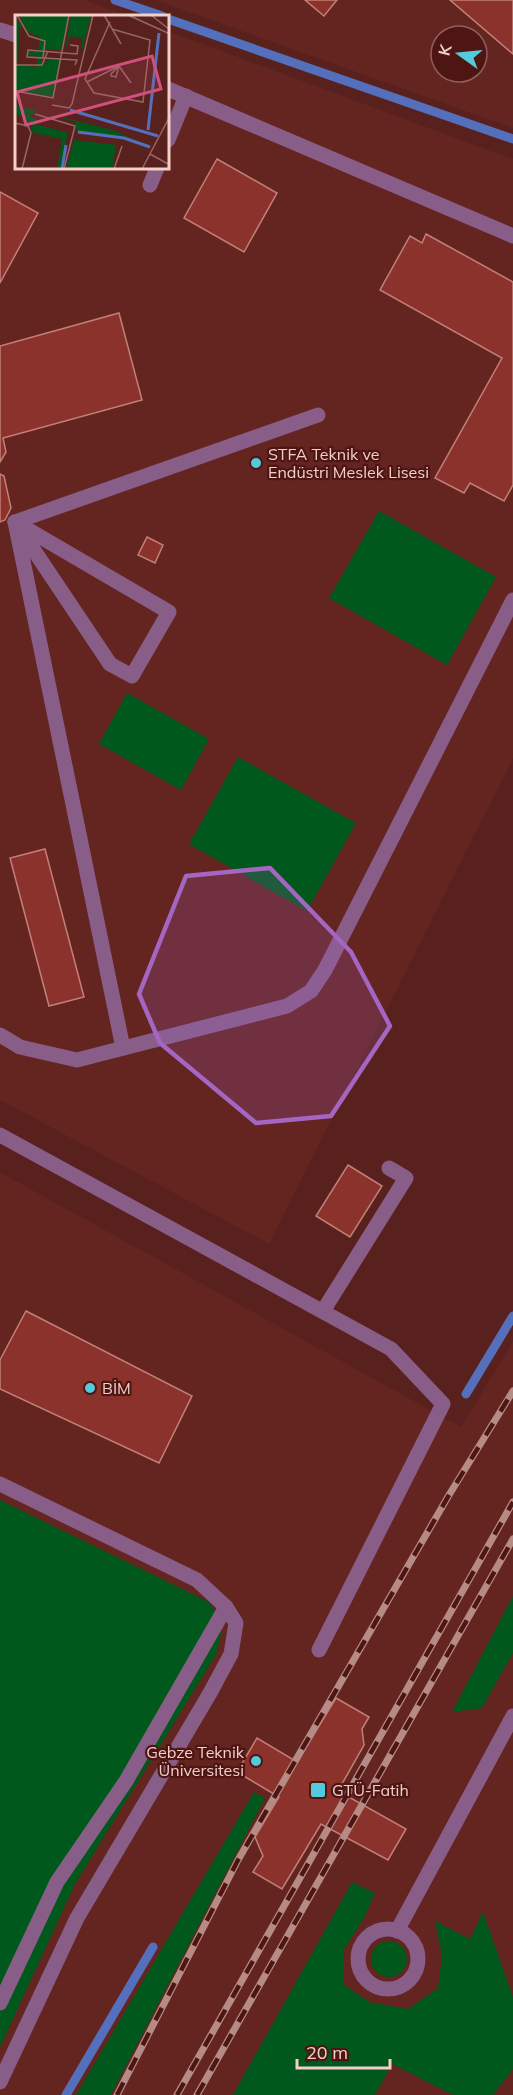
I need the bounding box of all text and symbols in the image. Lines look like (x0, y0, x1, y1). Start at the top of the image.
inset map (15, 15, 170, 170)
north arrow (429, 24, 489, 84)
text: K (433, 41, 456, 58)
place label: STFA Teknik ve Endüstri Meslek Lisesi (268, 444, 429, 482)
marker: STFA Teknik ve Endüstri Meslek Lisesi (249, 456, 263, 470)
place label: BİM (102, 1378, 131, 1398)
marker: BİM (83, 1381, 97, 1395)
place label: Gebze Teknik Üniversitesi (146, 1742, 245, 1780)
marker: Gebze Teknik Üniversitesi (249, 1754, 263, 1768)
place label: GTÜ-Fatih (332, 1780, 409, 1800)
marker: GTÜ-Fatih (309, 1781, 327, 1799)
scale bar (297, 2032, 390, 2070)
text: 20 m (306, 2041, 348, 2064)

